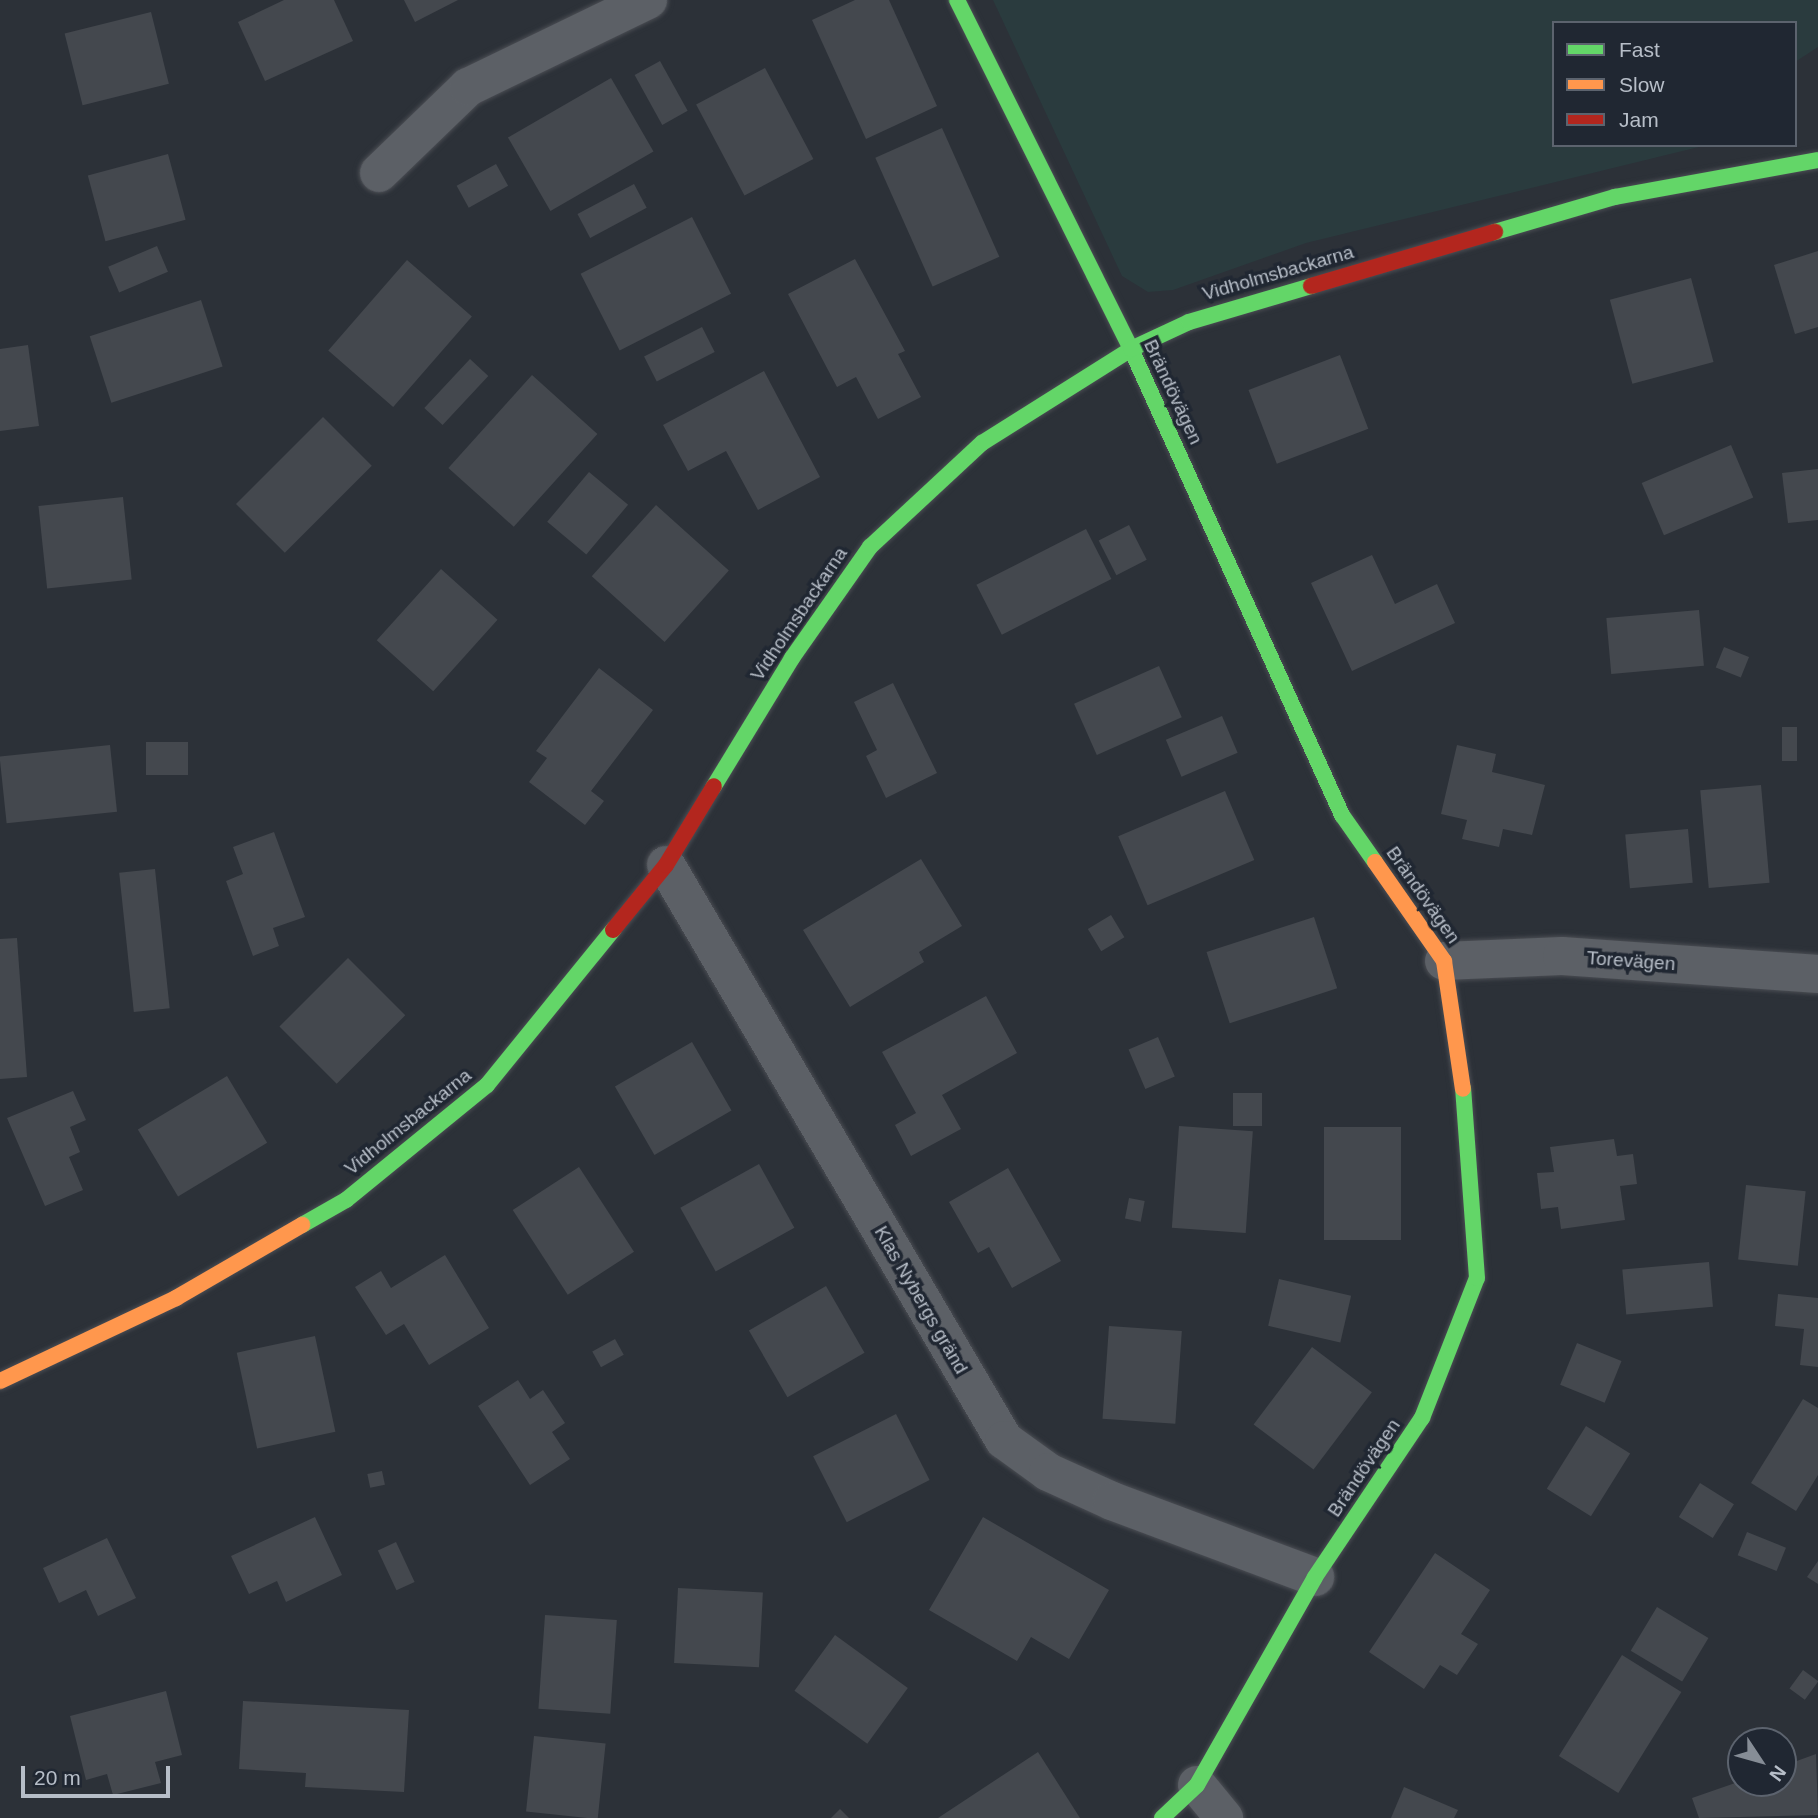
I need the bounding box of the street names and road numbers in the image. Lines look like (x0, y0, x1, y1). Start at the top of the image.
street label: Vidholmsbackarna (1200, 241, 1356, 305)
street label: Brändövägen (1139, 336, 1207, 448)
street label: Vidholmsbackarna (746, 543, 852, 685)
street label: Brändövägen (1381, 842, 1465, 948)
street label: Torevägen (1586, 947, 1676, 975)
street label: Vidholmsbackarna (340, 1064, 476, 1180)
street label: Klas Nybergs gränd (869, 1222, 973, 1378)
street label: Brändövägen (1323, 1415, 1405, 1521)

